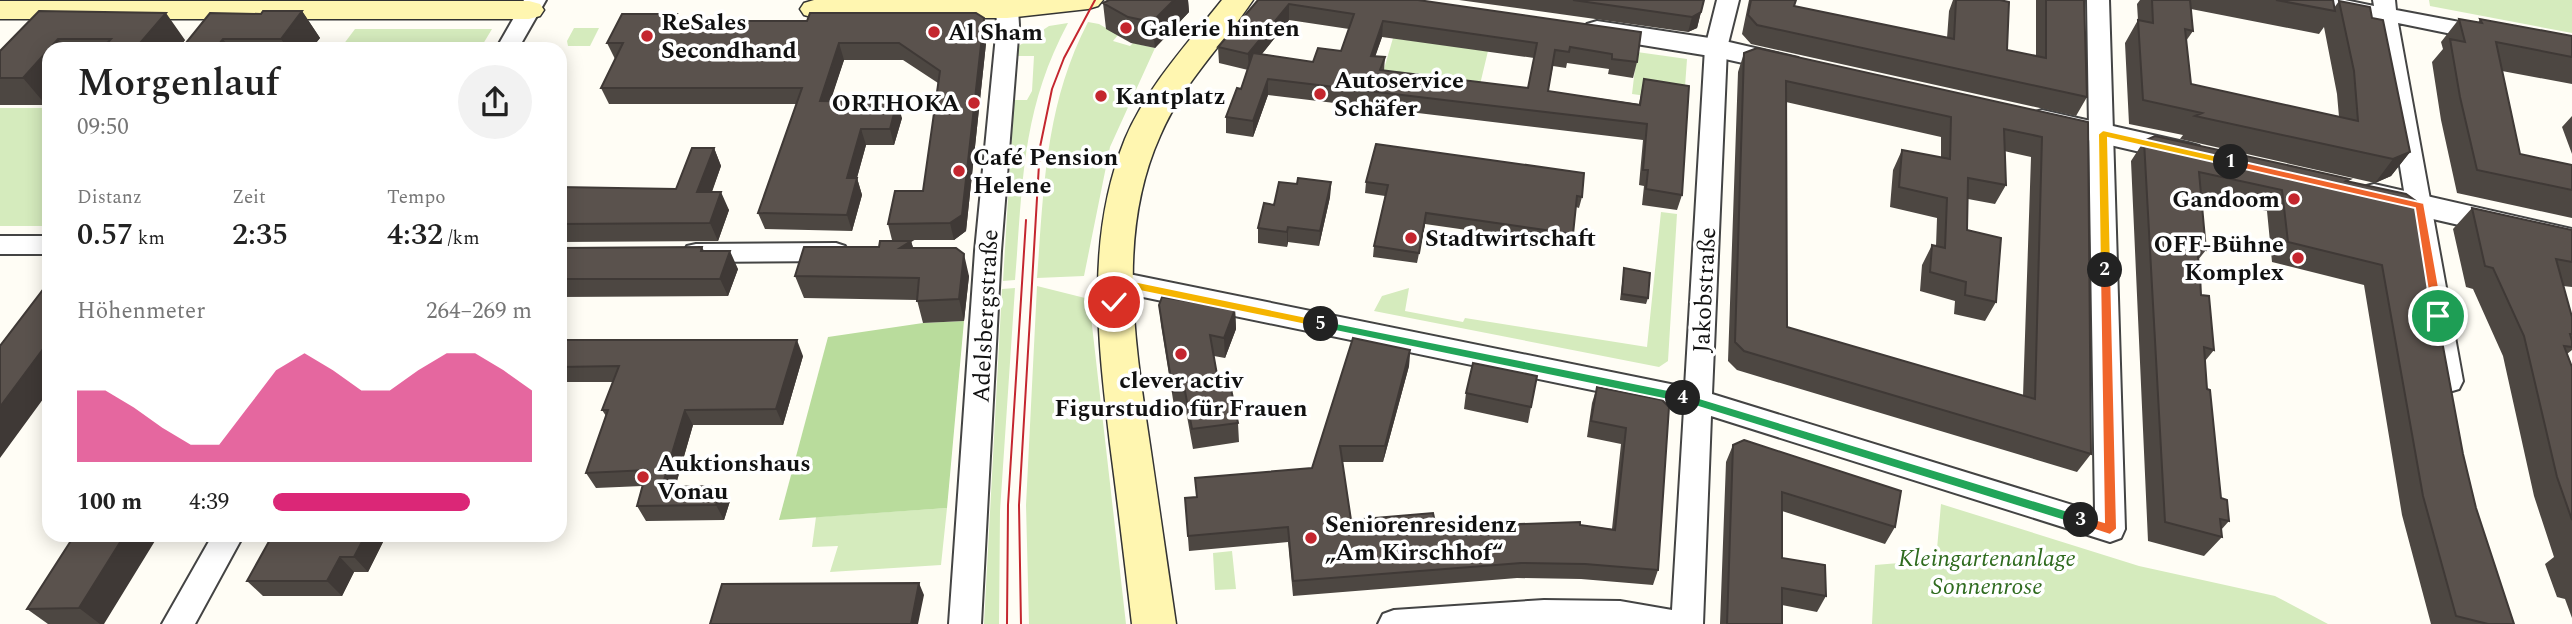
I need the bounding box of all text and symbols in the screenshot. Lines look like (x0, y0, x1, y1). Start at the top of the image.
place label: ReSales Secondhand (661, 5, 797, 69)
place label: Galerie hinten (1140, 11, 1300, 47)
place label: Al Sham (948, 15, 1043, 51)
marker: Galerie hinten (1118, 20, 1134, 36)
marker: Al Sham (926, 24, 942, 40)
marker: ReSales Secondhand (639, 28, 655, 44)
text: Morgenlauf (77, 55, 279, 113)
place label: Autoservice Schäfer (1334, 63, 1464, 127)
button: share (458, 65, 532, 139)
place label: Kantplatz (1115, 79, 1225, 115)
place label: ORTHOKA (832, 86, 960, 122)
marker: Autoservice Schäfer (1312, 86, 1328, 102)
marker: Kantplatz (1093, 88, 1109, 104)
marker: ORTHOKA (966, 95, 982, 111)
text: 09:50 (77, 110, 129, 145)
place label: Café Pension Helene (973, 140, 1118, 204)
pin: 1 (2214, 144, 2248, 180)
text: 1 (2225, 147, 2236, 176)
marker: Café Pension Helene (951, 163, 967, 179)
place label: Gandoom (2172, 182, 2280, 218)
text: Distanz (77, 183, 142, 212)
text: Zeit (232, 183, 266, 212)
text: Tempo (387, 183, 446, 212)
marker: Gandoom (2286, 191, 2302, 207)
text: 0.57 (77, 212, 133, 258)
text: 2:35 (232, 212, 288, 258)
text: 4:32 (387, 212, 443, 258)
place label: Stadtwirtschaft (1425, 221, 1596, 257)
text: km (133, 224, 165, 253)
text: /km (443, 224, 480, 253)
street label: Jakobstraße (1684, 226, 1726, 354)
place label: OFF-Bühne Komplex (2154, 227, 2284, 291)
street label: Adelsbergstraße (963, 228, 1009, 404)
marker: Stadtwirtschaft (1403, 230, 1419, 246)
marker: OFF-Bühne Komplex (2290, 250, 2306, 266)
pin: 2 (2088, 252, 2122, 288)
text: 2 (2099, 255, 2110, 284)
pin (1084, 272, 1144, 332)
icon: check (1095, 283, 1133, 321)
pin (2408, 286, 2468, 346)
text: Höhenmeter (77, 294, 205, 329)
text: 264–269 m (426, 294, 532, 329)
icon: arrive (2419, 297, 2457, 335)
pin: 5 (1304, 306, 1338, 342)
text: 5 (1315, 309, 1326, 338)
marker: clever activ Figurstudio für Frauen (1173, 346, 1189, 362)
place label: clever activ Figurstudio für Frauen (1055, 363, 1308, 427)
pin: 4 (1666, 380, 1700, 416)
text: 4 (1677, 383, 1688, 412)
place label: Auktionshaus Vonau (657, 446, 811, 510)
marker: Auktionshaus Vonau (635, 469, 651, 485)
text: 100 m (77, 485, 142, 520)
text: 4:39 (189, 485, 229, 520)
pin: 3 (2064, 503, 2098, 538)
text: 3 (2075, 505, 2086, 534)
place label: Seniorenresidenz „Am Kirschhof“ (1325, 507, 1517, 571)
marker: Seniorenresidenz „Am Kirschhof“ (1303, 530, 1319, 546)
park label: Kleingartenanlage Sonnenrose (1898, 541, 2076, 605)

